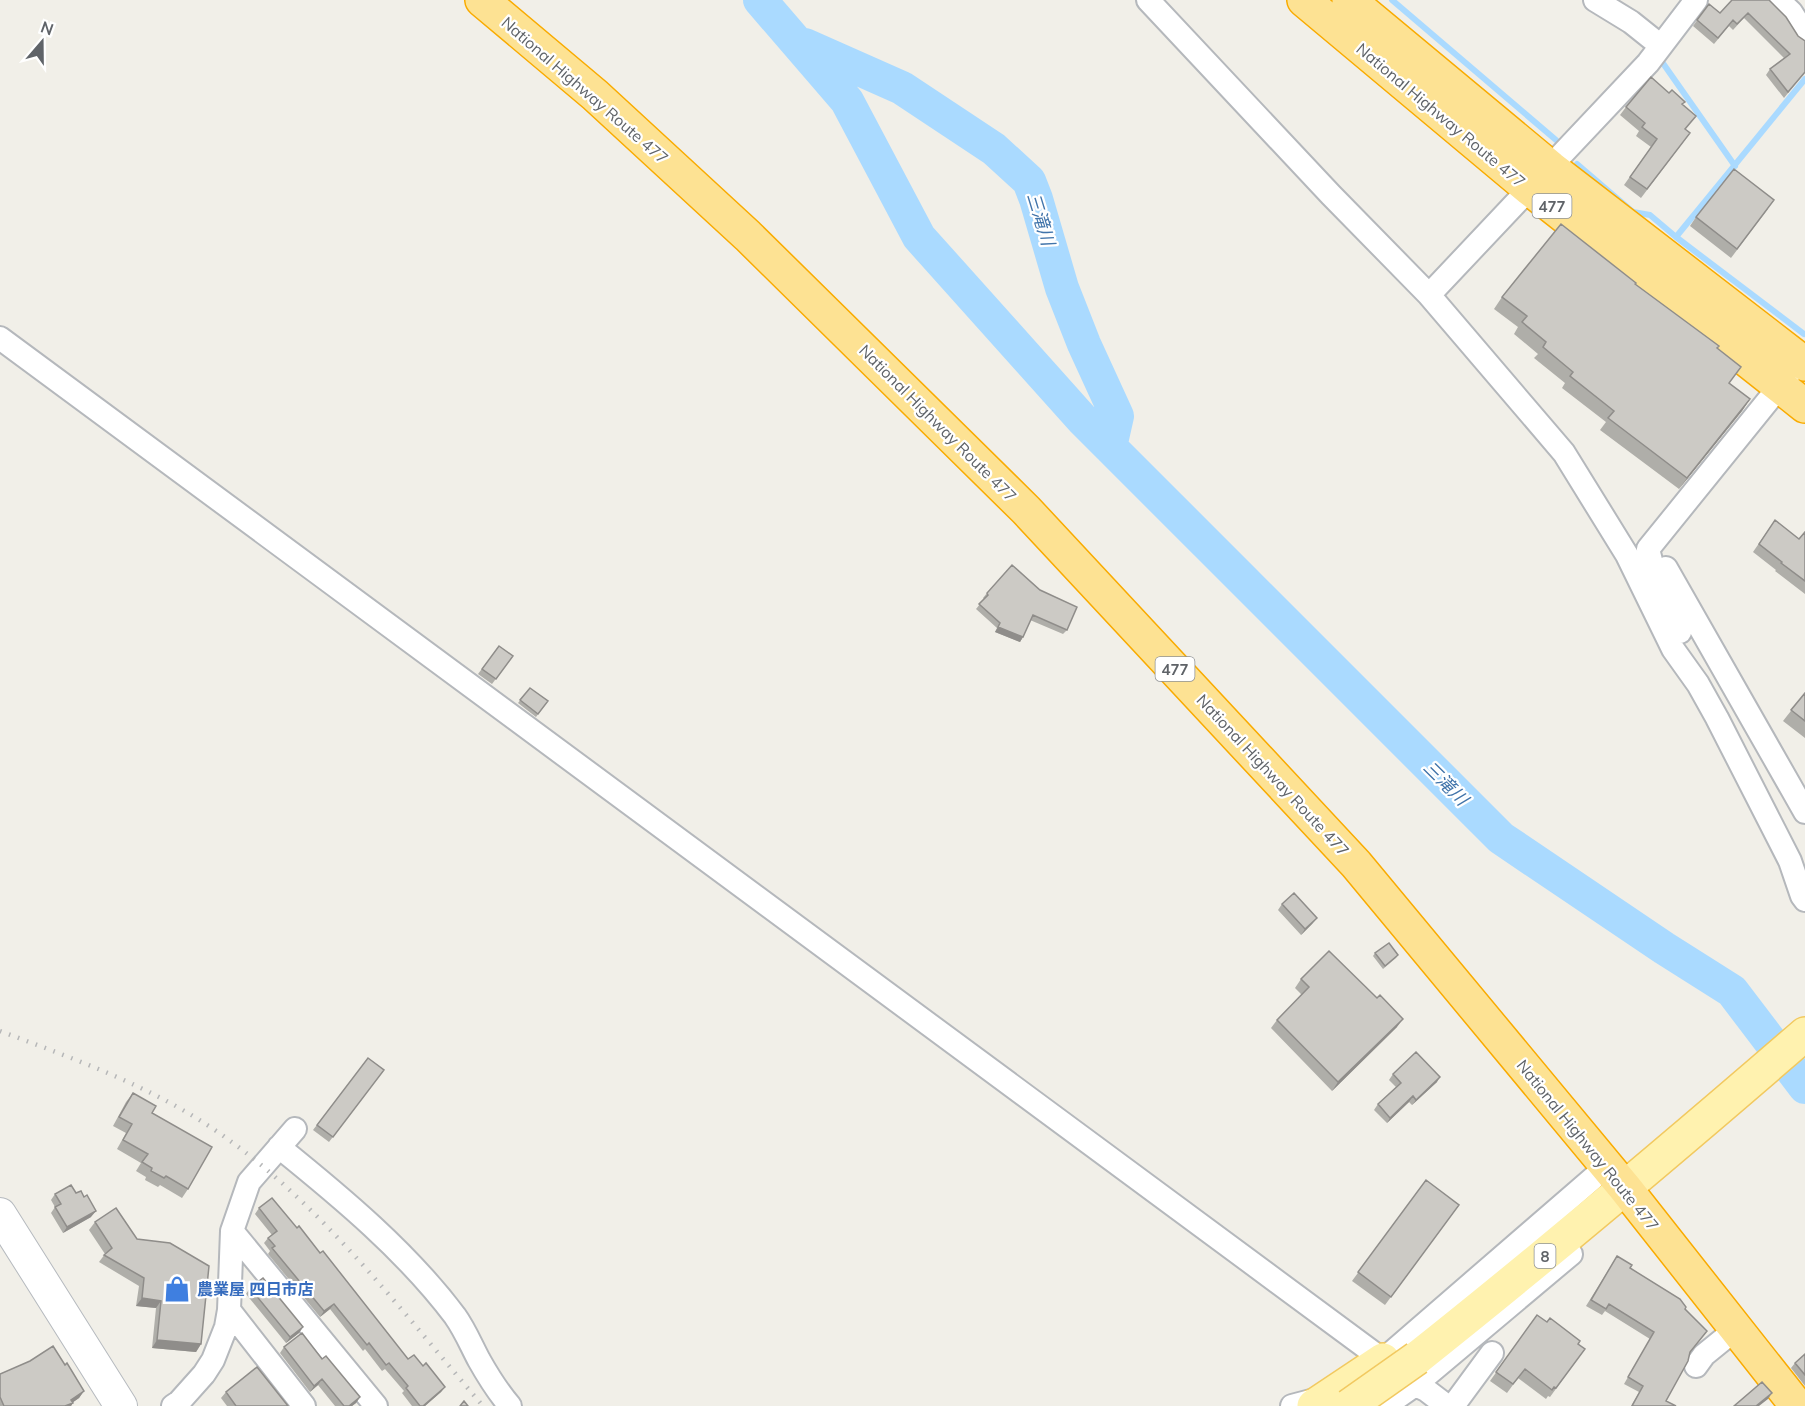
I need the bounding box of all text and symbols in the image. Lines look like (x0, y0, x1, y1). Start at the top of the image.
north arrow (12, 12, 72, 72)
street label: National Highway Route 477 (498, 12, 672, 168)
text: N (38, 16, 56, 39)
street label: National Highway Route 477 (1352, 38, 1530, 192)
water label: 三滝川 (1022, 190, 1060, 250)
road number: 477 (1532, 194, 1572, 218)
street label: National Highway Route 477 (855, 340, 1021, 506)
road number: 477 (1156, 657, 1194, 681)
street label: National Highway Route 477 (1193, 690, 1353, 860)
water label: 三滝川 (1419, 756, 1475, 812)
street label: National Highway Route 477 (1513, 1055, 1663, 1235)
road number: 8 (1534, 1244, 1556, 1268)
shop icon: 農業屋 四日市店 (162, 1274, 192, 1304)
place label: 農業屋 四日市店 (197, 1279, 313, 1299)

